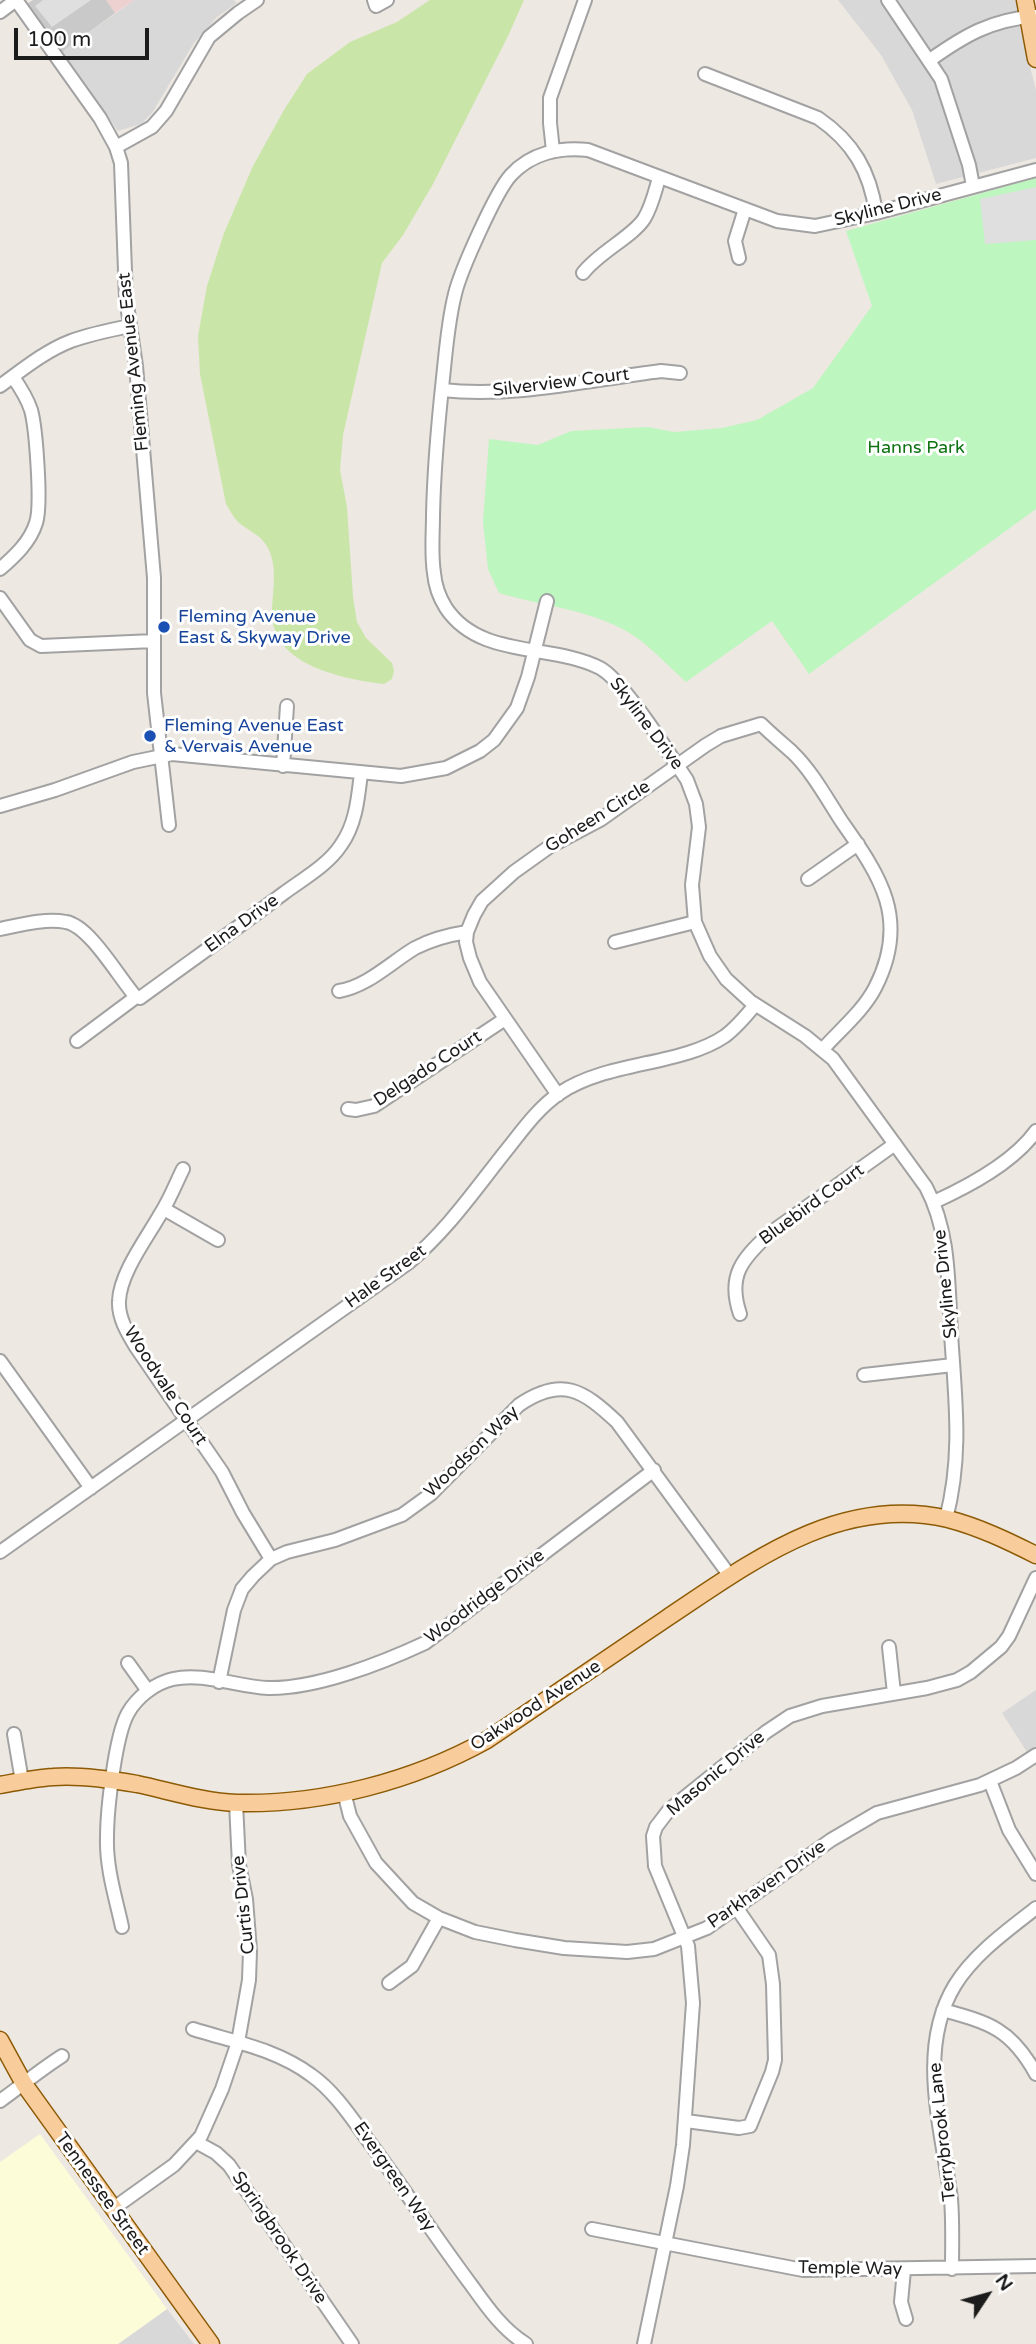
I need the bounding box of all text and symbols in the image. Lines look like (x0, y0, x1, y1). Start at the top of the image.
scale bar (18, 14, 152, 58)
text: 100 m (27, 27, 91, 52)
street label: Skyline Drive (832, 184, 944, 232)
street label: Fleming Avenue East (114, 272, 154, 452)
street label: Silverview Court (492, 364, 630, 402)
park label: Hanns Park (867, 437, 965, 459)
place label: Fleming Avenue East & Skyway Drive (178, 606, 351, 648)
marker: Fleming Avenue East & Skyway Drive (156, 619, 172, 635)
street label: Skyline Drive (604, 674, 688, 774)
place label: Fleming Avenue East & Vervais Avenue (164, 715, 344, 758)
marker: Fleming Avenue East & Vervais Avenue (142, 728, 158, 744)
street label: Goheen Circle (542, 776, 654, 858)
street label: Elna Drive (201, 890, 283, 958)
street label: Delgado Court (370, 1026, 486, 1112)
street label: Bluebird Court (755, 1160, 869, 1250)
street label: Skyline Drive (930, 1228, 962, 1340)
street label: Hale Street (341, 1240, 431, 1314)
street label: Woodvale Court (119, 1322, 211, 1450)
street label: Woodson Way (420, 1402, 524, 1502)
street label: Woodridge Drive (421, 1545, 549, 1649)
street label: Oakwood Avenue (467, 1656, 605, 1756)
street label: Masonic Drive (663, 1727, 769, 1821)
street label: Parkhaven Drive (704, 1836, 830, 1934)
street label: Curtis Drive (228, 1855, 260, 1955)
street label: Terrybrook Lane (925, 2062, 961, 2202)
street label: Evergreen Way (348, 2118, 440, 2236)
street label: Tennessee Street (50, 2129, 154, 2259)
street label: Springbrook Drive (227, 2168, 331, 2308)
street label: Temple Way (798, 2257, 902, 2281)
north arrow (952, 2260, 1022, 2330)
text: N (991, 2270, 1017, 2295)

